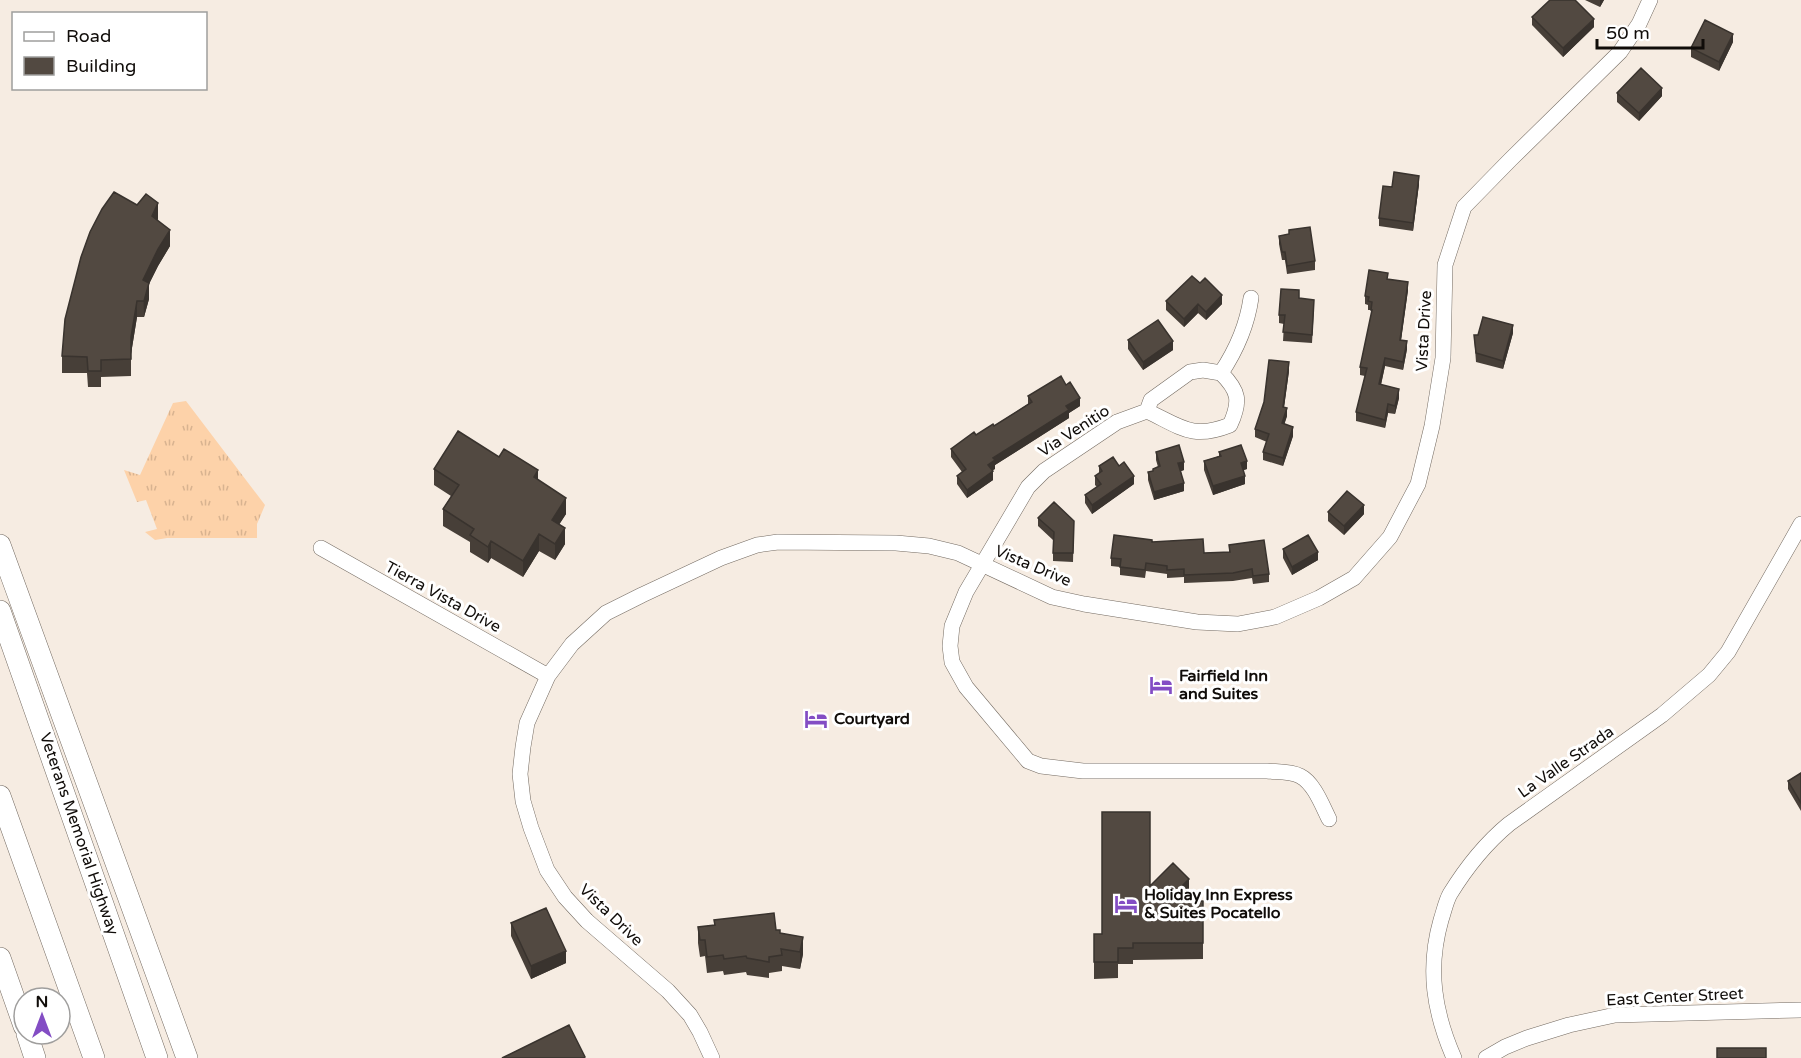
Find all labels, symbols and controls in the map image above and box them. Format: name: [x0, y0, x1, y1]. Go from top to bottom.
legend: [12, 12, 207, 90]
scale bar: [1597, 12, 1704, 50]
text: 50 m: [1606, 22, 1650, 44]
text: Road: [66, 25, 111, 47]
text: Building: [66, 55, 136, 77]
street label: Vista Drive: [1412, 290, 1436, 372]
street label: Via Venitio: [1035, 401, 1113, 461]
street label: Vista Drive: [992, 541, 1074, 591]
street label: Tierra Vista Drive: [382, 557, 504, 637]
place label: Fairfield Inn and Suites: [1179, 666, 1268, 704]
hotel icon: Fairfield Inn and Suites: [1148, 672, 1174, 698]
hotel icon: Courtyard: [803, 706, 829, 732]
place label: Courtyard: [834, 709, 910, 729]
street label: La Valle Strada: [1514, 722, 1618, 802]
street label: Veterans Memorial Highway: [35, 730, 123, 938]
street label: Vista Drive: [575, 880, 647, 950]
place label: Holiday Inn Express & Suites Pocatello: [1144, 885, 1293, 923]
hotel icon: Holiday Inn Express & Suites Pocatello: [1113, 891, 1139, 917]
street label: East Center Street: [1606, 983, 1744, 1011]
north arrow: [12, 986, 72, 1046]
text: N: [36, 992, 48, 1012]

